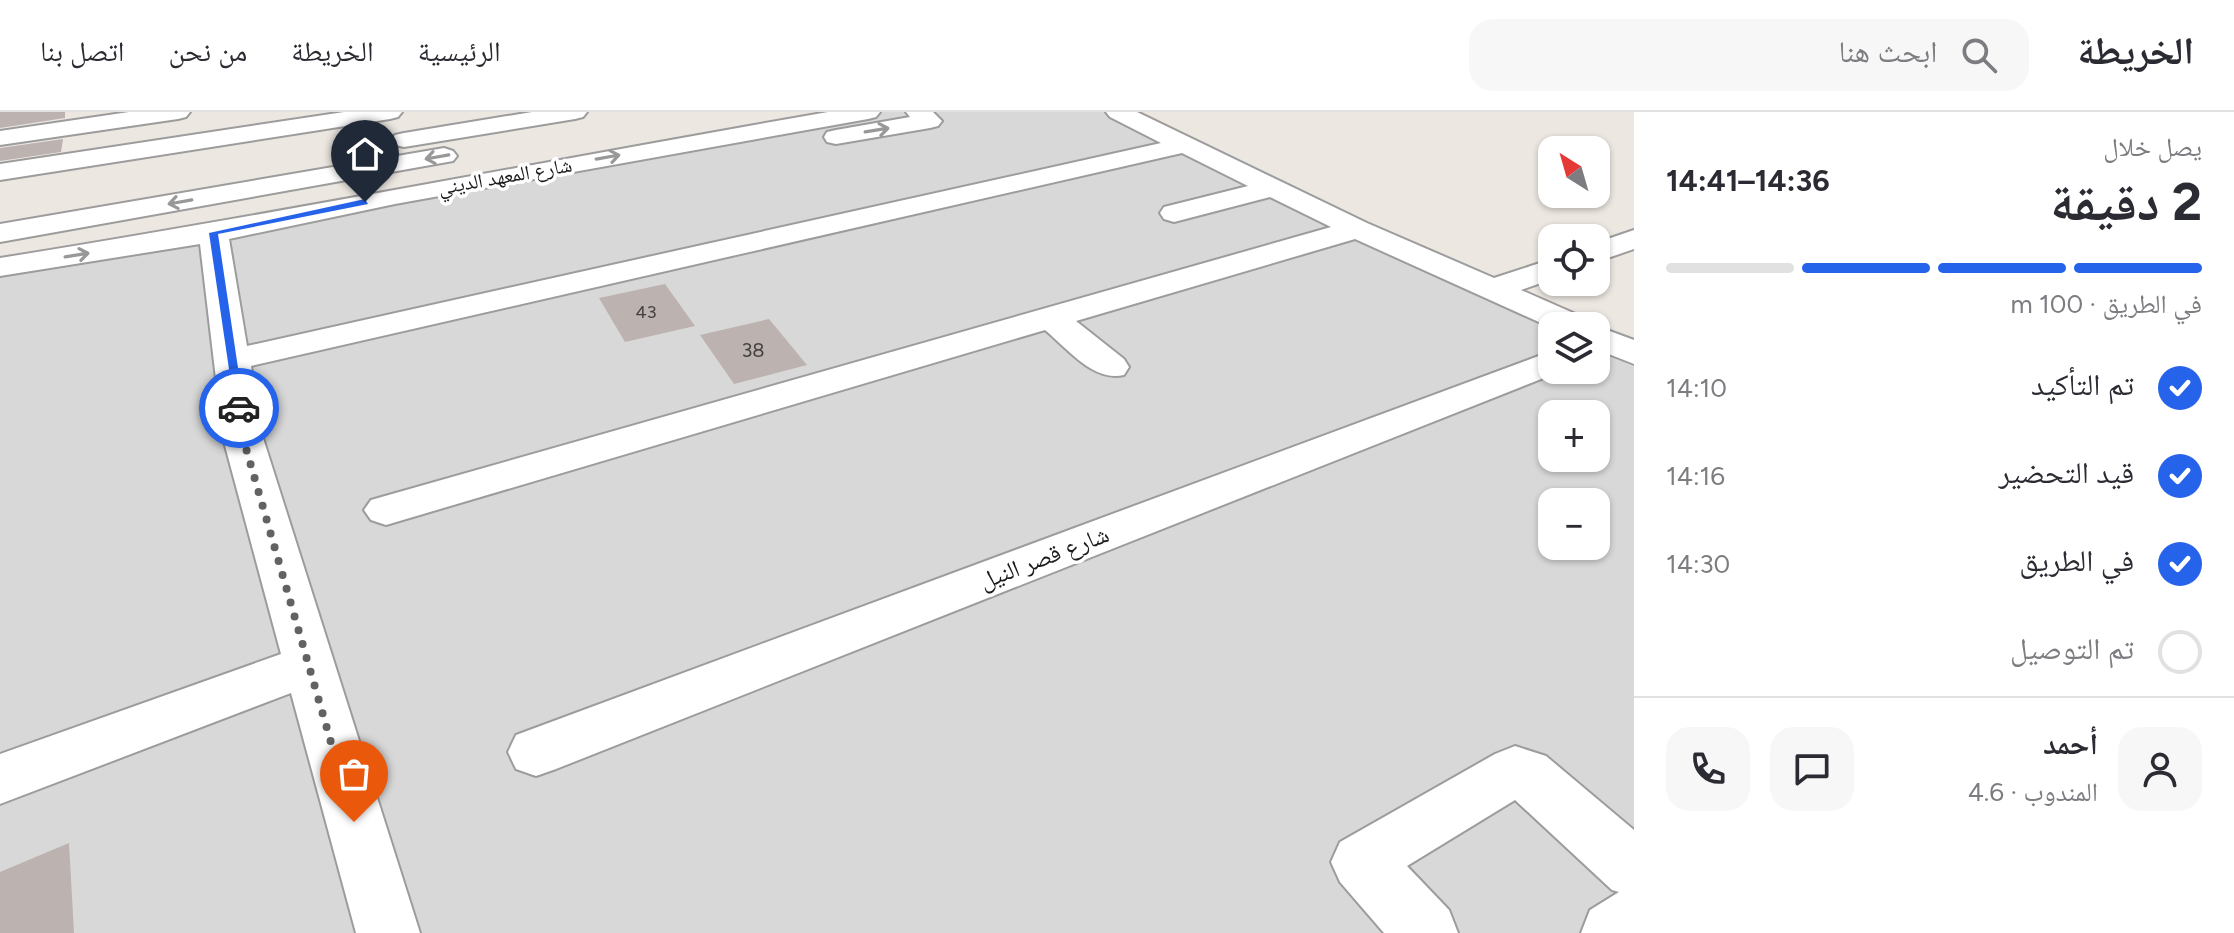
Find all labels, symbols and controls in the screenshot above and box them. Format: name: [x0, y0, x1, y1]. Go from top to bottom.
search box: [1469, 19, 2029, 91]
text: الخريطة: [2077, 28, 2194, 74]
text: ابحث هنا: [1839, 33, 1937, 70]
icon: search: [1957, 33, 2001, 77]
text: اتصل بنا: [40, 34, 124, 68]
text: من نحن: [168, 34, 247, 68]
text: الخريطة: [291, 34, 374, 68]
text: الرئيسية: [418, 34, 501, 68]
pin: [331, 120, 399, 202]
one-way arrow: [864, 122, 890, 137]
text: يصل خلال: [2103, 131, 2202, 163]
icon: home: [343, 132, 387, 176]
north arrow: [1538, 136, 1610, 208]
map controls: [1538, 136, 1610, 560]
one-way arrow: [595, 149, 620, 164]
one-way arrow: [424, 151, 450, 166]
street label: شارع المعهد الديني: [436, 152, 574, 204]
text: 14:36–14:41: [1666, 162, 1830, 199]
text: 2 دقيقة: [2050, 171, 2202, 233]
one-way arrow: [168, 195, 194, 210]
button: locate: [1538, 224, 1610, 296]
one-way arrow: [64, 246, 89, 261]
text: في الطريق · 100 m: [2011, 288, 2202, 320]
house number: 43: [636, 301, 656, 323]
button: layers: [1538, 312, 1610, 384]
house number: 38: [741, 338, 765, 362]
text: تم التأكيد: [2031, 366, 2134, 403]
icon: check: [2158, 366, 2202, 410]
courier: [199, 368, 279, 448]
text: 14:10: [1666, 372, 1727, 404]
icon: car: [217, 386, 261, 430]
button: +: [1538, 400, 1610, 472]
text: قيد التحضير: [1998, 454, 2134, 491]
icon: check: [2158, 454, 2202, 498]
text: 14:16: [1666, 460, 1725, 492]
button: −: [1538, 488, 1610, 560]
street label: شارع قصر النيل: [975, 519, 1113, 596]
text: في الطريق: [2019, 542, 2134, 579]
icon: check: [2158, 542, 2202, 586]
text: 14:30: [1666, 548, 1730, 580]
text: تم التوصيل: [2010, 630, 2134, 667]
text: أحمد: [2043, 725, 2098, 762]
button: phone: [1666, 727, 1750, 811]
button: chat: [1770, 727, 1854, 811]
button: person: [2118, 727, 2202, 811]
pin: [320, 740, 388, 822]
icon: bag: [332, 752, 376, 796]
text: المندوب · 4.6: [1968, 776, 2098, 808]

